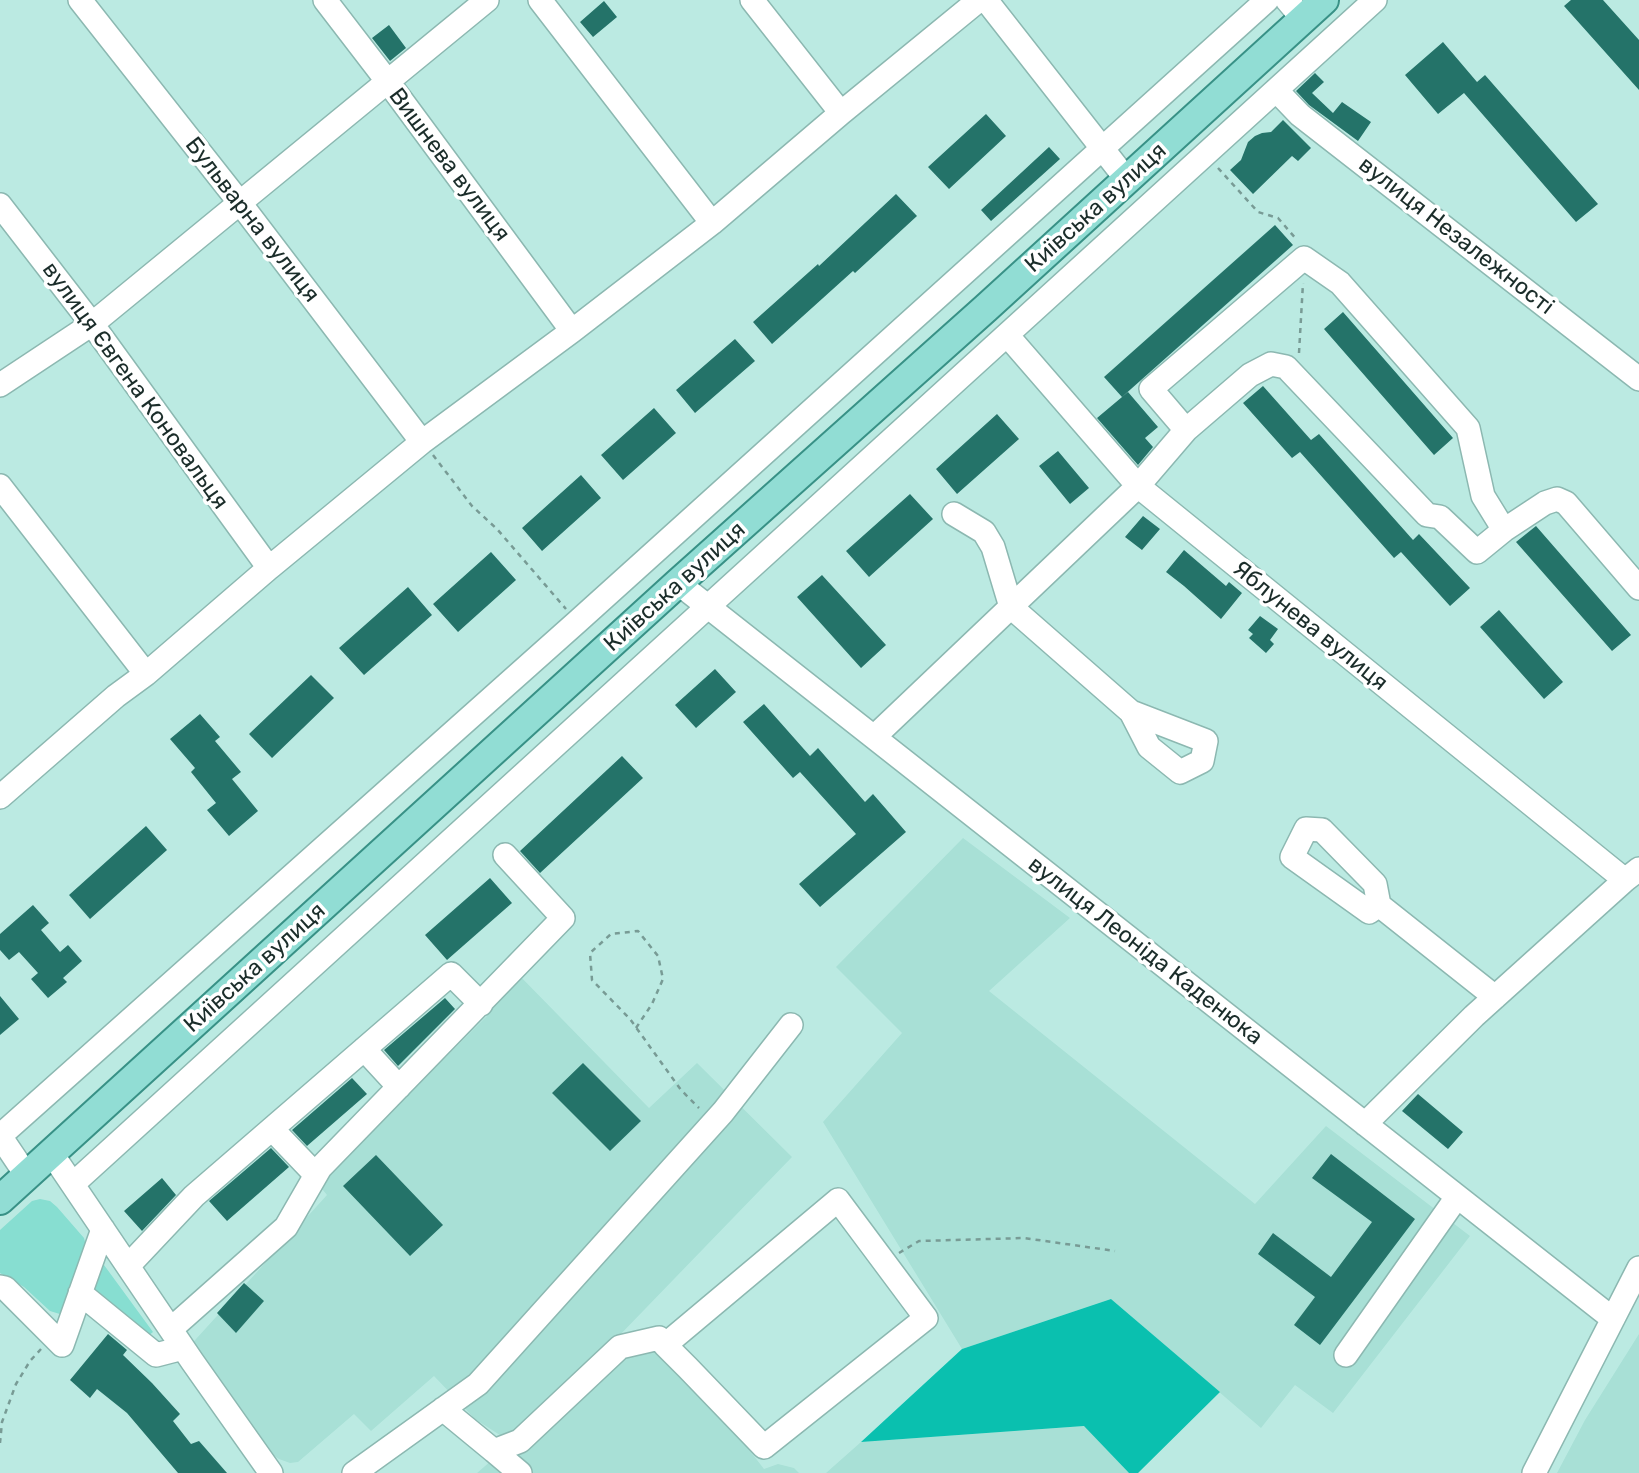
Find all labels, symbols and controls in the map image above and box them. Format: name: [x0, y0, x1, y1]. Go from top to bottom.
street label: Вишнева вулиця: [382, 83, 516, 247]
street label: Бульварна вулиця: [179, 132, 325, 308]
street label: Київська вулиця: [1020, 137, 1172, 279]
street label: вулиця Незалежності: [1353, 151, 1559, 321]
street label: вулиця Євгена Коновальця: [36, 257, 234, 515]
street label: Київська вулиця: [599, 516, 751, 658]
street label: Яблунева вулиця: [1227, 555, 1393, 697]
street label: вулиця Леоніда Каденюка: [1022, 851, 1268, 1051]
street label: Київська вулиця: [179, 897, 331, 1039]

